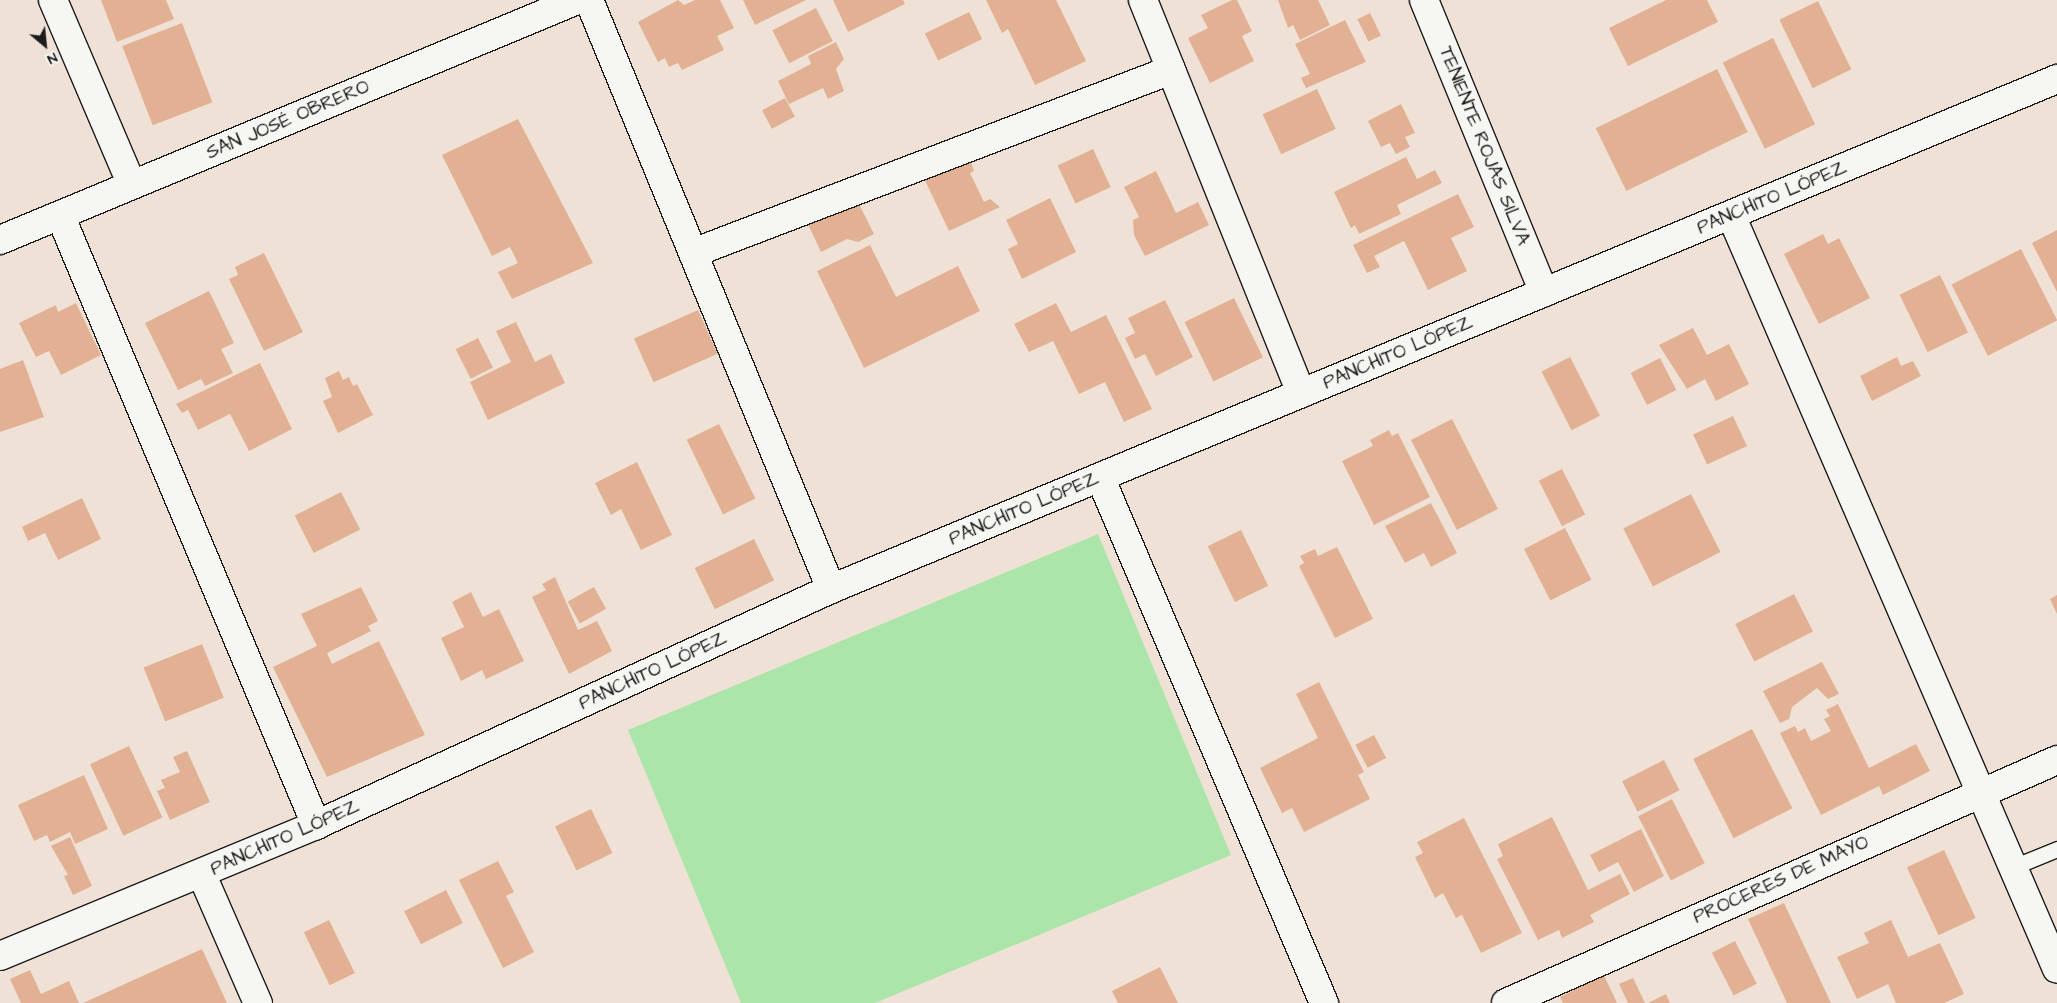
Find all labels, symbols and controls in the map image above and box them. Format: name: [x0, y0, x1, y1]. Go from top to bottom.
north arrow: [20, 20, 70, 70]
street label: TENIENTE ROJAS SILVA: [1434, 43, 1534, 249]
text: N: [43, 47, 61, 69]
street label: SAN JOSÉ OBRERO: [203, 75, 373, 165]
street label: PANCHITO LÓPEZ: [1694, 156, 1850, 240]
street label: PANCHITO LÓPEZ: [1320, 311, 1476, 395]
street label: PANCHITO LÓPEZ: [946, 467, 1102, 551]
street label: PANCHITO LÓPEZ: [576, 627, 730, 715]
street label: PANCHITO LÓPEZ: [207, 795, 363, 881]
street label: PROCERES DE MAYO: [1690, 831, 1872, 929]

